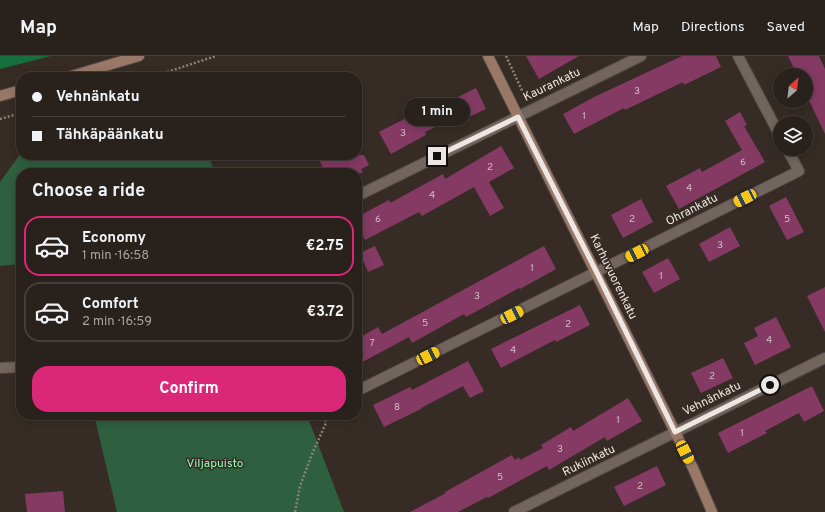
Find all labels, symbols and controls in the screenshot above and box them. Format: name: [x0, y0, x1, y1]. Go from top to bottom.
text: Map: [20, 16, 57, 40]
text: Map: [633, 19, 659, 36]
text: Directions: [681, 19, 745, 36]
text: Saved: [767, 19, 805, 36]
street label: Kaurankatu: [521, 64, 583, 106]
north arrow: [773, 68, 813, 108]
map controls: [773, 68, 813, 156]
house number: 3: [634, 85, 640, 98]
text: Vehnänkatu: [56, 88, 140, 107]
callout: 1 min: [404, 98, 470, 126]
text: 1 min: [421, 104, 453, 120]
house number: 1: [582, 110, 586, 123]
button: layers: [773, 116, 813, 156]
text: Tähkäpäänkatu: [56, 126, 164, 145]
house number: 3: [400, 127, 406, 140]
route end: [428, 147, 446, 165]
house number: 6: [740, 156, 746, 169]
house number: 2: [487, 161, 493, 174]
text: Choose a ride: [32, 180, 145, 203]
house number: 4: [686, 182, 692, 195]
car: [732, 187, 758, 209]
house number: 4: [429, 189, 435, 202]
street label: Ohrankatu: [663, 190, 721, 230]
house number: 6: [375, 213, 381, 226]
house number: 2: [629, 213, 635, 226]
house number: 5: [784, 213, 790, 226]
icon: car: [34, 228, 70, 264]
text: Economy: [82, 229, 146, 248]
street label: Karhuvuorenkatu: [585, 232, 641, 322]
text: €2.75: [306, 237, 344, 256]
house number: 3: [717, 239, 723, 252]
car: [624, 242, 650, 264]
text: 1 min · 16:58: [82, 248, 149, 264]
house number: 1: [530, 262, 534, 275]
house number: 1: [659, 270, 663, 283]
house number: 3: [474, 290, 480, 303]
icon: car: [34, 294, 70, 330]
text: Comfort: [82, 295, 139, 314]
text: €3.72: [306, 303, 344, 322]
car: [499, 304, 525, 326]
text: 2 min · 16:59: [82, 314, 152, 330]
house number: 5: [422, 317, 428, 330]
house number: 2: [565, 318, 571, 331]
house number: 4: [766, 334, 772, 347]
house number: 7: [369, 337, 375, 350]
house number: 4: [510, 344, 516, 357]
car: [415, 345, 441, 367]
button: Confirm: [32, 366, 346, 412]
house number: 2: [709, 370, 715, 383]
route start: [761, 376, 779, 394]
street label: Vehnänkatu: [680, 378, 744, 420]
house number: 8: [394, 401, 400, 414]
house number: 1: [616, 414, 620, 427]
house number: 1: [740, 427, 744, 440]
car: [674, 439, 696, 465]
street label: Rukiinkatu: [560, 441, 618, 481]
house number: 3: [557, 443, 563, 456]
park label: Viljapuisto: [186, 456, 244, 472]
house number: 5: [497, 471, 503, 484]
house number: 2: [637, 480, 643, 493]

